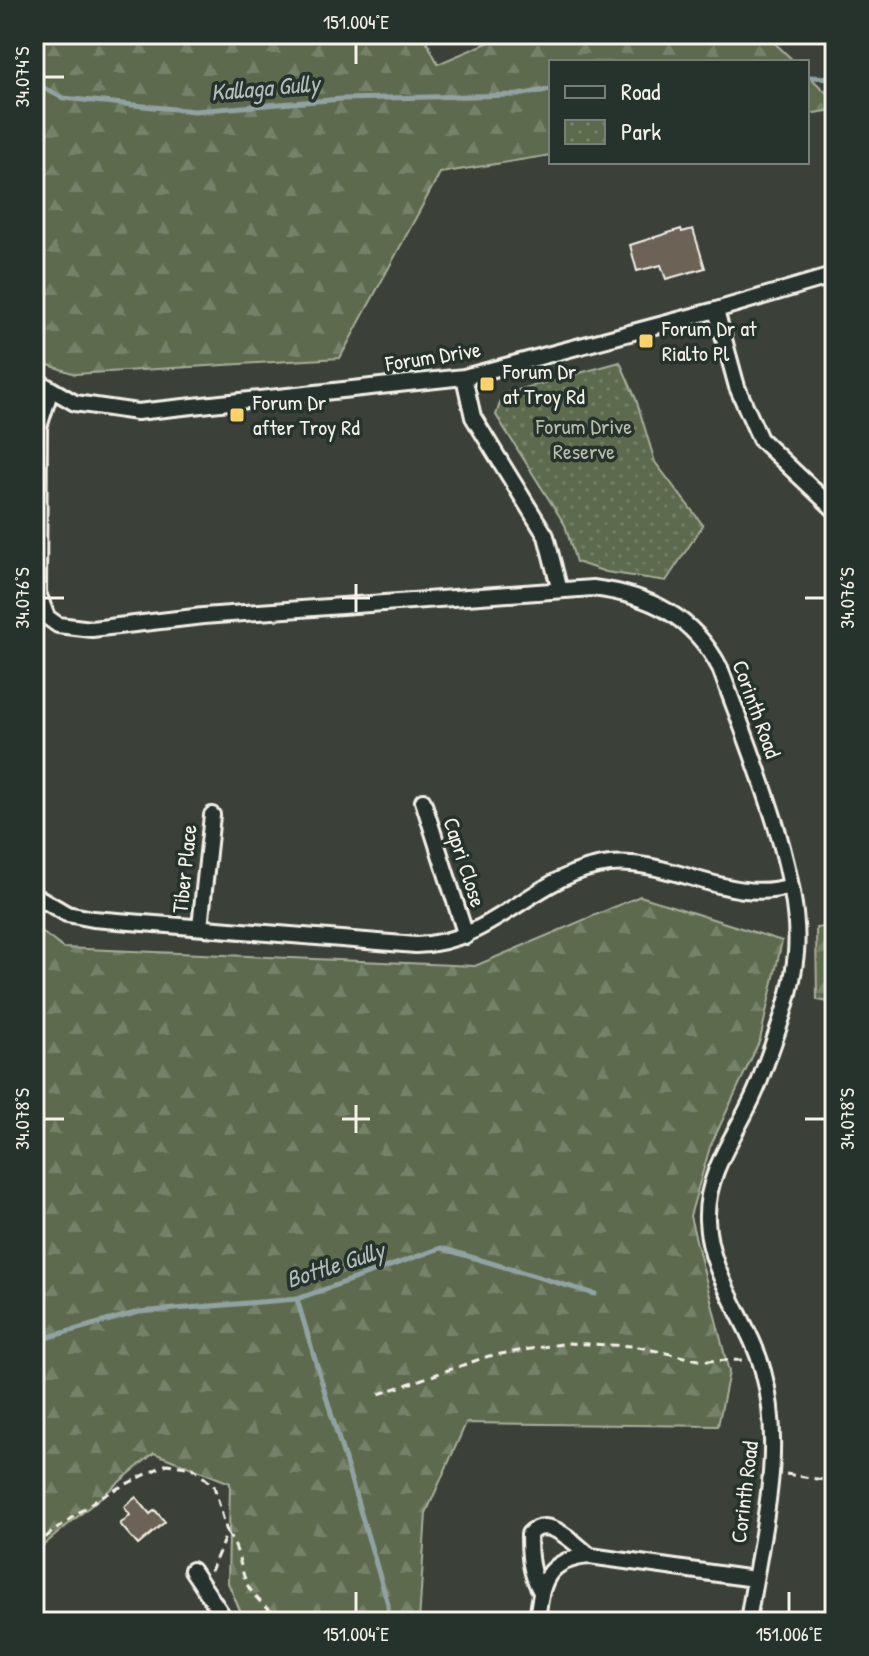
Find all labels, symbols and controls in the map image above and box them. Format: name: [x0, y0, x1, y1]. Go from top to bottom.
text: 151.004°E: [323, 8, 389, 35]
text: 34.074°S: [8, 47, 35, 107]
legend: [549, 60, 809, 164]
water label: Kallaga Gully: [209, 66, 324, 109]
text: Road: [621, 75, 660, 107]
text: Park: [621, 115, 661, 147]
place label: Forum Dr at Rialto Pl: [661, 313, 757, 368]
marker: Forum Dr at Rialto Pl: [637, 332, 655, 350]
street label: Forum Drive: [382, 334, 483, 378]
place label: Forum Dr at Troy Rd: [502, 356, 585, 411]
marker: Forum Dr at Troy Rd: [478, 375, 496, 393]
place label: Forum Dr after Troy Rd: [252, 387, 360, 442]
marker: Forum Dr after Troy Rd: [228, 406, 246, 424]
park label: Forum Drive Reserve: [535, 411, 632, 466]
text: 34.076°S: [8, 567, 35, 629]
text: 34.076°S: [833, 567, 860, 629]
street label: Corinth Road: [725, 656, 789, 763]
street label: Capri Close: [436, 813, 494, 911]
street label: Tiber Place: [164, 823, 204, 915]
text: 34.078°S: [8, 1088, 35, 1150]
text: 34.078°S: [833, 1088, 860, 1150]
water label: Bottle Gully: [282, 1232, 391, 1296]
street label: Corinth Road: [723, 1439, 765, 1545]
text: 151.004°E: [323, 1620, 389, 1647]
text: 151.006°E: [756, 1620, 822, 1647]

